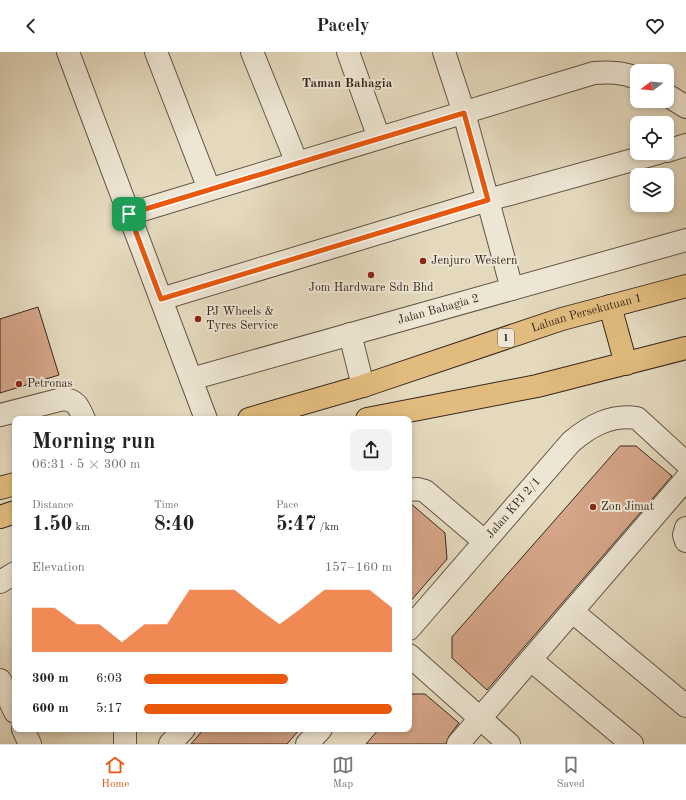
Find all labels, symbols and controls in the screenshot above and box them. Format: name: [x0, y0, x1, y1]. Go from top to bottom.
icon: back: [20, 15, 42, 37]
icon: heart: [644, 15, 666, 37]
text: Pacely: [317, 17, 369, 35]
north arrow: [630, 64, 674, 108]
map controls: [630, 64, 674, 212]
district label: Taman Bahagia: [302, 77, 393, 90]
button: locate: [630, 116, 674, 160]
button: layers: [630, 168, 674, 212]
pin: [112, 197, 146, 231]
icon: arrive: [118, 203, 140, 225]
place label: Jenjuro Western: [431, 255, 518, 267]
marker: Jenjuro Western: [418, 256, 428, 266]
marker: Jom Hardware Sdn Bhd: [366, 270, 376, 280]
place label: Jom Hardware Sdn Bhd: [308, 282, 434, 294]
street label: Jalan Bahagia 2: [396, 292, 481, 327]
street label: Laluan Persekutuan 1: [530, 292, 643, 335]
place label: PJ Wheels & Tyres Service: [206, 306, 279, 332]
marker: PJ Wheels & Tyres Service: [193, 314, 203, 324]
road number: 1: [498, 329, 514, 347]
place label: Petronas: [27, 378, 73, 390]
marker: Petronas: [14, 379, 24, 389]
button: share: [350, 429, 392, 471]
text: Morning run: [32, 431, 155, 453]
text: 06:31 · 5 × 300 m: [32, 458, 140, 471]
street label: Jalan KPJ 2/1: [484, 475, 543, 541]
text: Distance: [32, 500, 73, 511]
text: Time: [154, 500, 179, 511]
text: Pace: [276, 500, 298, 511]
place label: Zon Jimat: [601, 501, 654, 513]
marker: Zon Jimat: [588, 502, 598, 512]
text: 1.50: [32, 515, 72, 535]
text: 8:40: [154, 515, 194, 535]
text: 5:47: [276, 515, 316, 535]
text: km: [72, 522, 90, 533]
text: /km: [316, 522, 339, 533]
text: Elevation: [32, 561, 85, 574]
text: 157–160 m: [325, 561, 392, 574]
text: 300 m: [32, 672, 69, 685]
text: 6:03: [96, 672, 122, 685]
text: 600 m: [32, 702, 69, 715]
text: 5:17: [96, 702, 122, 715]
tab: Home: [101, 754, 129, 792]
tab: Map: [332, 754, 354, 792]
tab: Saved: [557, 754, 585, 792]

